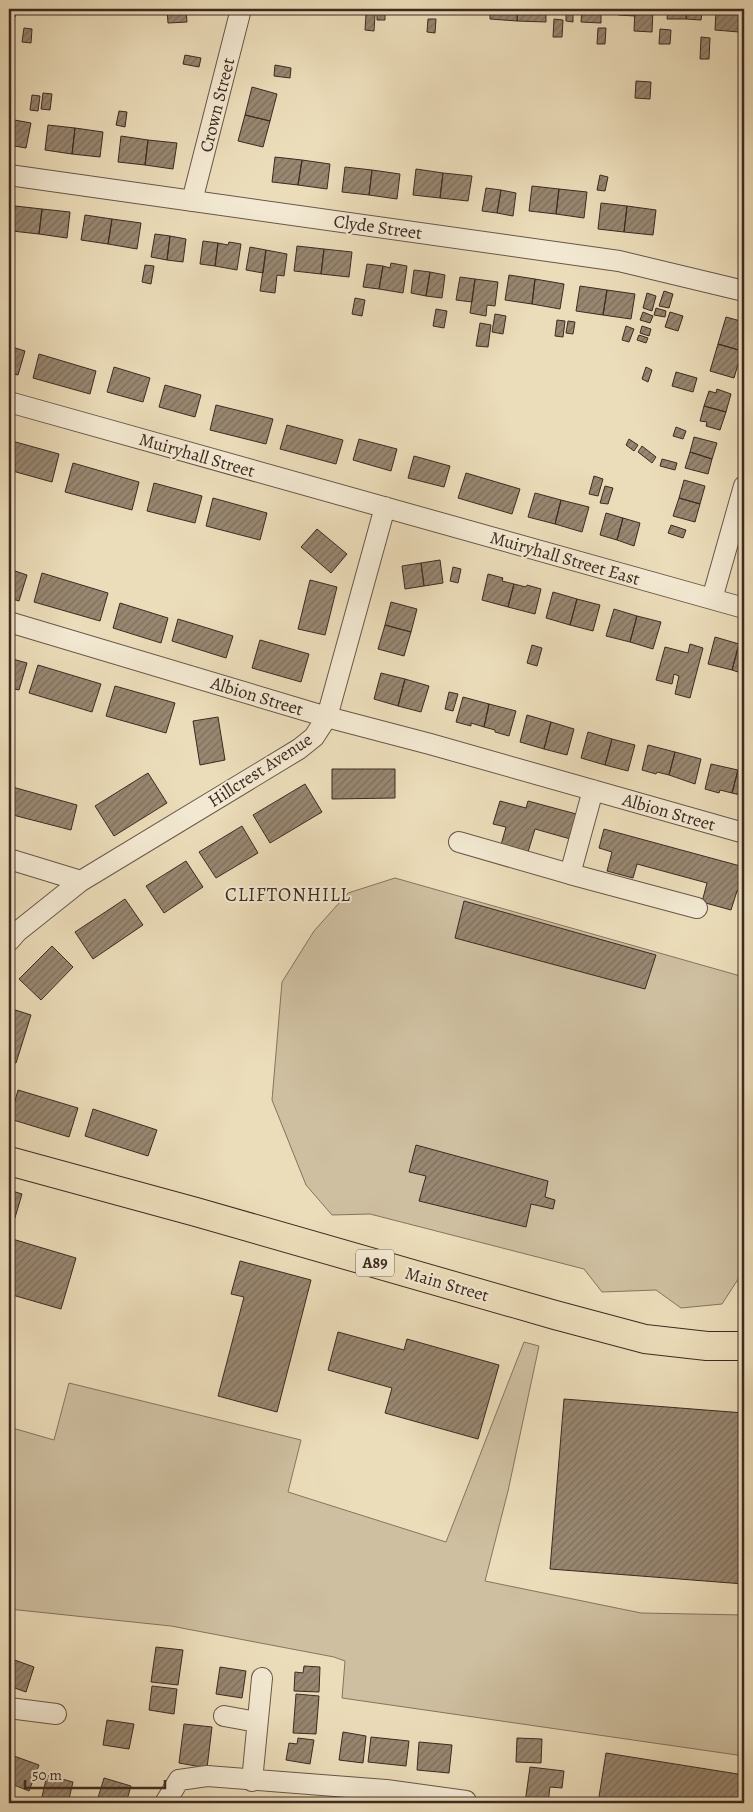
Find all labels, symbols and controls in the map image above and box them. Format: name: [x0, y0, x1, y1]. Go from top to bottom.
street label: Crown Street: [194, 55, 240, 155]
street label: Clyde Street: [332, 209, 424, 245]
street label: Muiryhall Street: [136, 427, 258, 483]
street label: Muiryhall Street East: [487, 525, 643, 591]
street label: Albion Street: [207, 670, 306, 721]
street label: Hillcrest Avenue: [203, 727, 317, 813]
street label: Albion Street: [619, 787, 718, 837]
district label: CLIFTONHILL: [225, 882, 351, 908]
road number: A89: [356, 1250, 394, 1276]
street label: Main Street: [402, 1261, 492, 1307]
scale bar: [25, 1757, 165, 1789]
text: 50 m: [32, 1765, 62, 1785]

